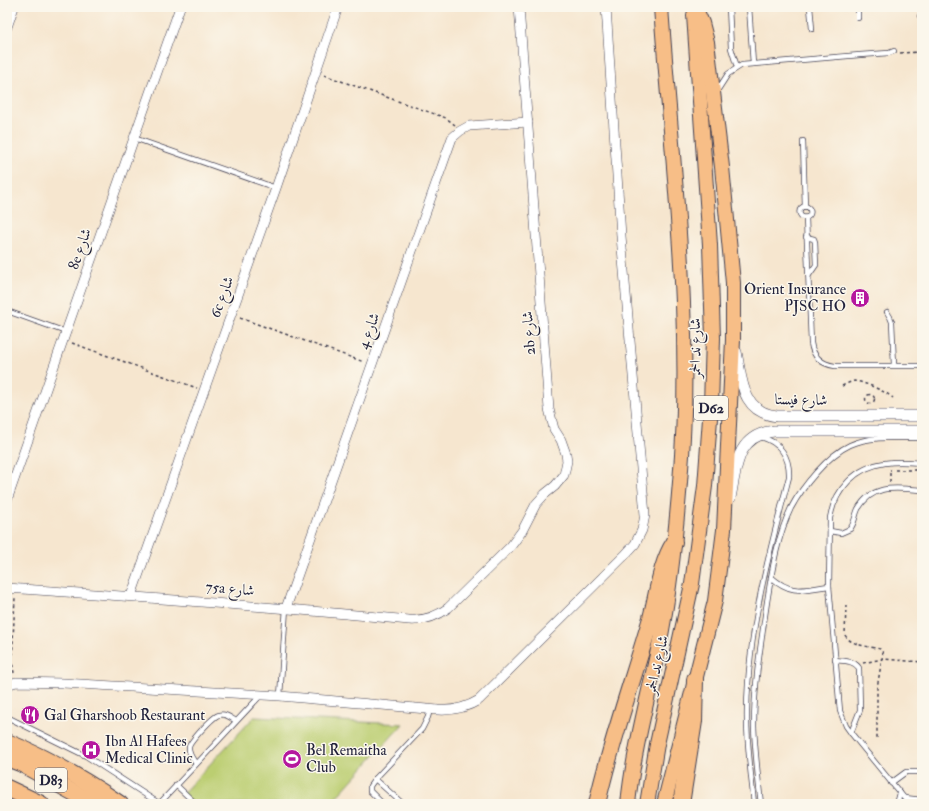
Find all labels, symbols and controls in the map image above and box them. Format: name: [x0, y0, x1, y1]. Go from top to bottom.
street label: 8e شارع: [64, 226, 99, 273]
street label: 6c شارع: [206, 274, 241, 321]
place label: Orient Insurance PJSC HO: [744, 280, 846, 317]
building icon: Orient Insurance PJSC HO: [849, 287, 871, 309]
street label: شارع 4: [354, 310, 387, 353]
street label: 2b شارع: [518, 310, 543, 356]
street label: شارع ند الحمر: [686, 318, 708, 380]
street label: شارع فيستا: [774, 390, 828, 413]
road number: D62: [694, 396, 728, 420]
street label: 75a شارع: [205, 577, 255, 604]
street label: شارع ند الحمر: [641, 634, 676, 699]
restaurant icon: Gal Gharshoob Restaurant: [19, 704, 41, 726]
place label: Gal Gharshoob Restaurant: [44, 706, 205, 725]
place label: Ibn Al Hafees Medical Clinic: [105, 732, 193, 768]
hospital icon: Ibn Al Hafees Medical Clinic: [80, 739, 102, 761]
place label: Bel Remaitha Club: [306, 741, 387, 777]
sports icon: Bel Remaitha Club: [281, 748, 303, 770]
road number: D83: [35, 768, 67, 792]

